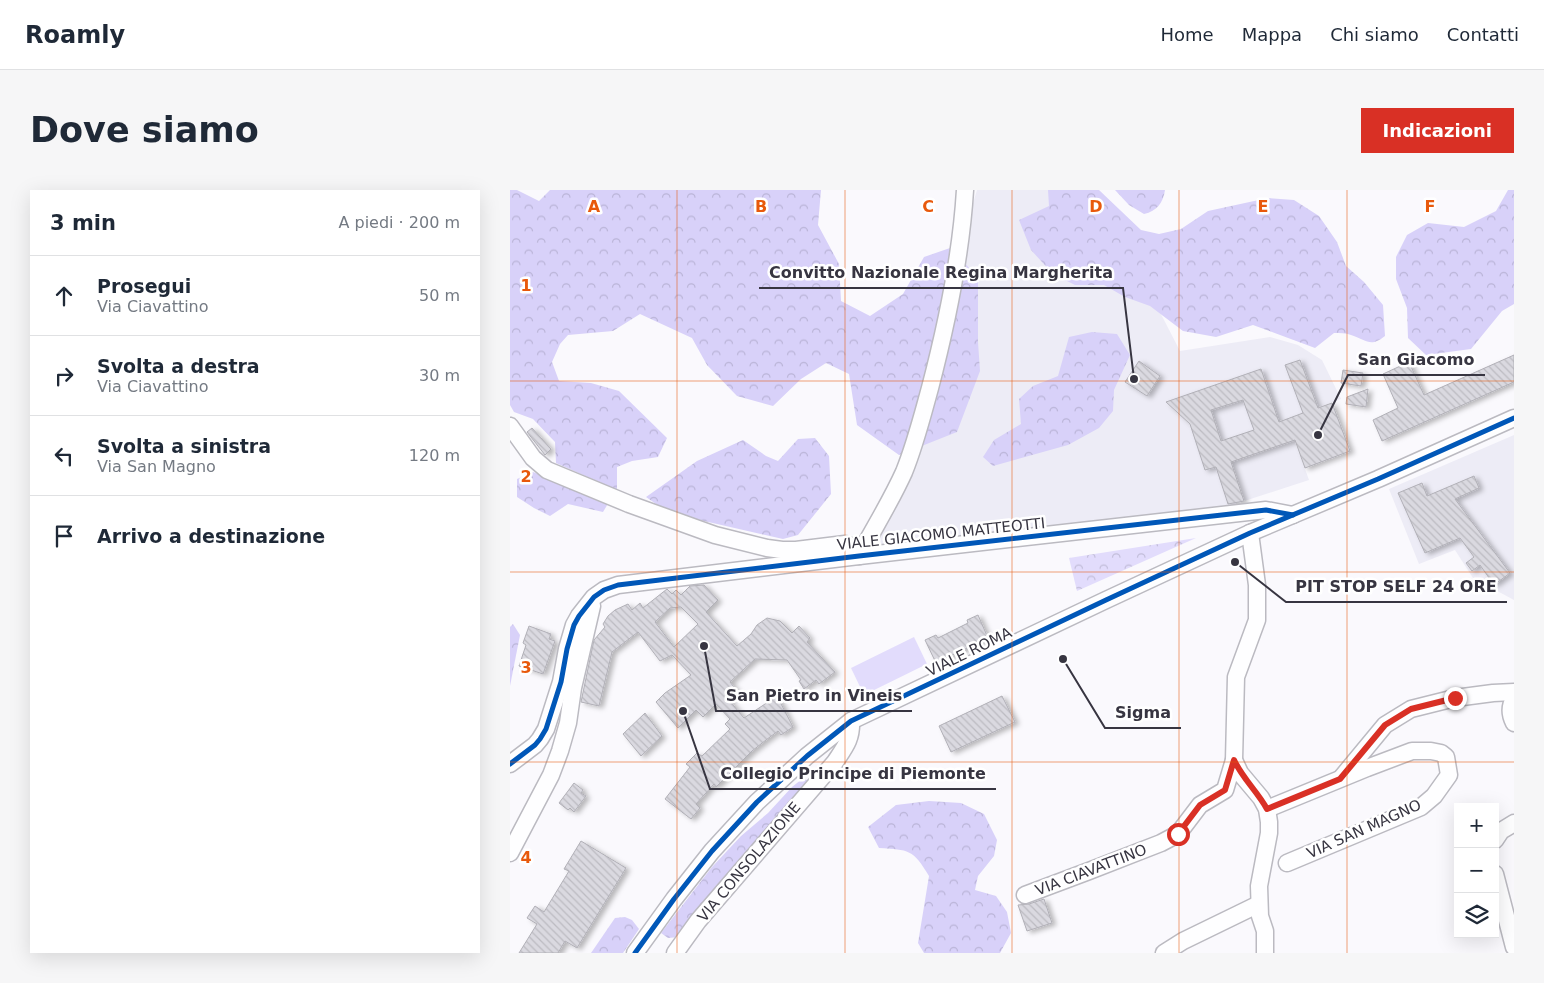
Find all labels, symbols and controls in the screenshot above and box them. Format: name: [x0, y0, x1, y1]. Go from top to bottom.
text: Roamly: [25, 21, 125, 49]
text: Home: [1161, 24, 1214, 45]
text: Mappa: [1242, 24, 1302, 45]
text: Chi siamo: [1330, 24, 1419, 45]
text: Contatti: [1447, 24, 1519, 45]
button: Indicazioni: [1361, 108, 1514, 153]
text: Dove siamo: [30, 110, 259, 150]
text: A: [588, 197, 601, 216]
text: B: [755, 197, 767, 216]
text: C: [922, 197, 934, 216]
text: D: [1089, 197, 1103, 216]
text: E: [1258, 197, 1268, 216]
text: F: [1425, 197, 1435, 216]
text: 3 min: [50, 211, 116, 235]
text: A piedi · 200 m: [338, 213, 460, 232]
callout: Convitto Nazionale Regina Margherita: [759, 257, 1123, 288]
text: Convitto Nazionale Regina Margherita: [769, 263, 1113, 282]
text: Prosegui: [97, 275, 191, 297]
text: 1: [520, 276, 532, 295]
icon: ahead: [50, 282, 78, 310]
text: 50 m: [419, 286, 460, 305]
text: Via Ciavattino: [97, 297, 209, 316]
callout: San Giacomo: [1348, 344, 1485, 375]
text: San Giacomo: [1358, 350, 1474, 369]
text: Svolta a destra: [97, 355, 260, 377]
icon: right: [50, 362, 78, 390]
text: 30 m: [419, 366, 460, 385]
text: Via Ciavattino: [97, 377, 209, 396]
text: Svolta a sinistra: [97, 435, 271, 457]
icon: left: [50, 442, 78, 470]
text: 120 m: [409, 446, 460, 465]
text: Via San Magno: [97, 457, 216, 476]
text: 2: [520, 467, 532, 486]
street label: VIALE GIACOMO MATTEOTTI: [836, 514, 1046, 554]
icon: arrive: [50, 522, 78, 550]
text: Arrivo a destinazione: [97, 525, 325, 547]
callout: PIT STOP SELF 24 ORE: [1286, 571, 1507, 602]
text: PIT STOP SELF 24 ORE: [1295, 577, 1497, 596]
street label: VIALE ROMA: [923, 623, 1015, 680]
text: 3: [520, 658, 532, 677]
callout: San Pietro in Vineis: [716, 680, 912, 711]
text: San Pietro in Vineis: [726, 686, 902, 705]
route end: [1444, 687, 1467, 710]
callout: Sigma: [1105, 697, 1181, 728]
text: Sigma: [1115, 703, 1171, 722]
callout: Collegio Principe di Piemonte: [710, 758, 996, 789]
text: Collegio Principe di Piemonte: [720, 764, 986, 783]
street label: VIA SAN MAGNO: [1304, 796, 1424, 862]
street label: VIA CONSOLAZIONE: [694, 798, 804, 926]
map controls: [1454, 803, 1499, 938]
button: +: [1454, 803, 1499, 848]
route start: [1167, 823, 1190, 846]
street label: VIA CIAVATTINO: [1033, 840, 1149, 900]
text: 4: [520, 848, 532, 867]
button: −: [1454, 848, 1499, 893]
button: layers: [1454, 893, 1499, 938]

